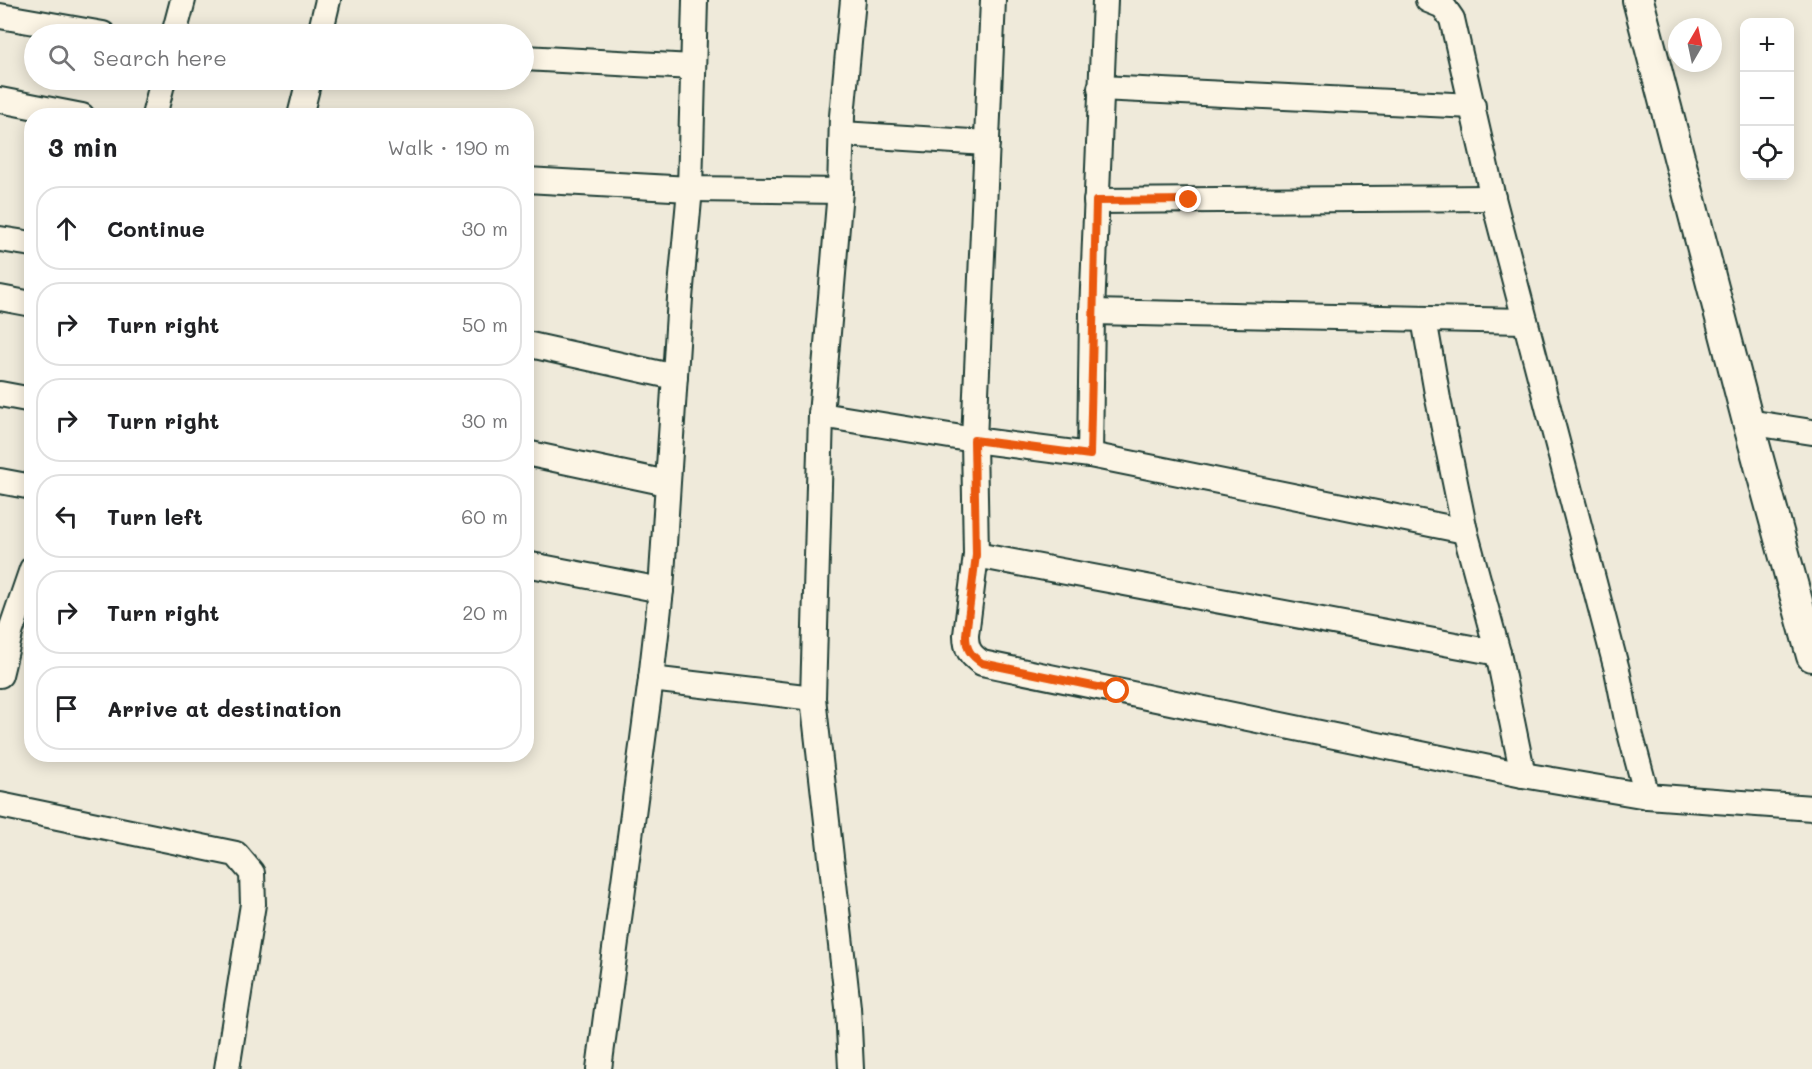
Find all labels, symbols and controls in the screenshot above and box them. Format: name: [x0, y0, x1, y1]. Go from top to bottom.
north arrow: [1668, 18, 1722, 72]
map controls: [1740, 18, 1794, 180]
button: +: [1740, 18, 1794, 72]
search box: [24, 24, 534, 90]
icon: search: [45, 41, 78, 74]
text: Search here: [93, 43, 227, 72]
button: −: [1740, 72, 1794, 126]
button: locate: [1740, 126, 1794, 180]
text: 3 min: [48, 130, 117, 164]
text: Walk · 190 m: [387, 134, 510, 160]
route end: [1175, 186, 1201, 212]
icon: ahead: [50, 212, 83, 245]
text: Continue: [107, 214, 205, 243]
text: 30 m: [462, 215, 508, 241]
icon: right: [50, 308, 83, 341]
text: Turn right: [107, 310, 219, 339]
text: 50 m: [462, 311, 508, 337]
icon: right: [50, 404, 83, 437]
text: Turn right: [107, 406, 219, 435]
text: 30 m: [462, 407, 508, 433]
icon: left: [50, 500, 83, 533]
text: Turn left: [107, 502, 203, 531]
text: 60 m: [461, 503, 508, 529]
icon: right: [50, 596, 83, 629]
text: Turn right: [107, 598, 219, 627]
text: 20 m: [462, 599, 508, 625]
route start: [1103, 677, 1129, 703]
icon: arrive: [50, 692, 83, 725]
text: Arrive at destination: [107, 694, 342, 723]

